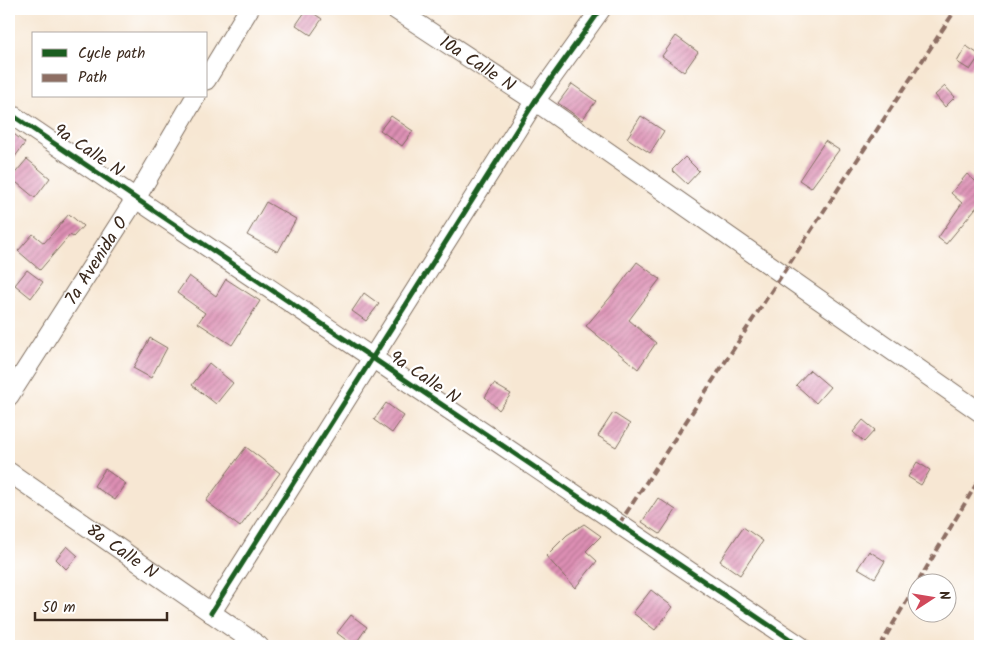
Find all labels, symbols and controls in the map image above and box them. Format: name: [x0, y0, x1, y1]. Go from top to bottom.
street label: 10a Calle N: [433, 29, 521, 100]
legend: [32, 32, 208, 98]
text: Cycle path: [78, 42, 145, 66]
text: Path: [78, 66, 107, 90]
street label: 9a Calle N: [47, 117, 129, 186]
street label: 7a Avenida O: [58, 211, 136, 311]
street label: 9a Calle N: [383, 344, 465, 413]
street label: 8a Calle N: [79, 517, 163, 587]
north arrow: [906, 572, 956, 622]
text: N: [932, 589, 955, 602]
scale bar: [35, 590, 168, 622]
text: 50 m: [42, 596, 76, 620]

